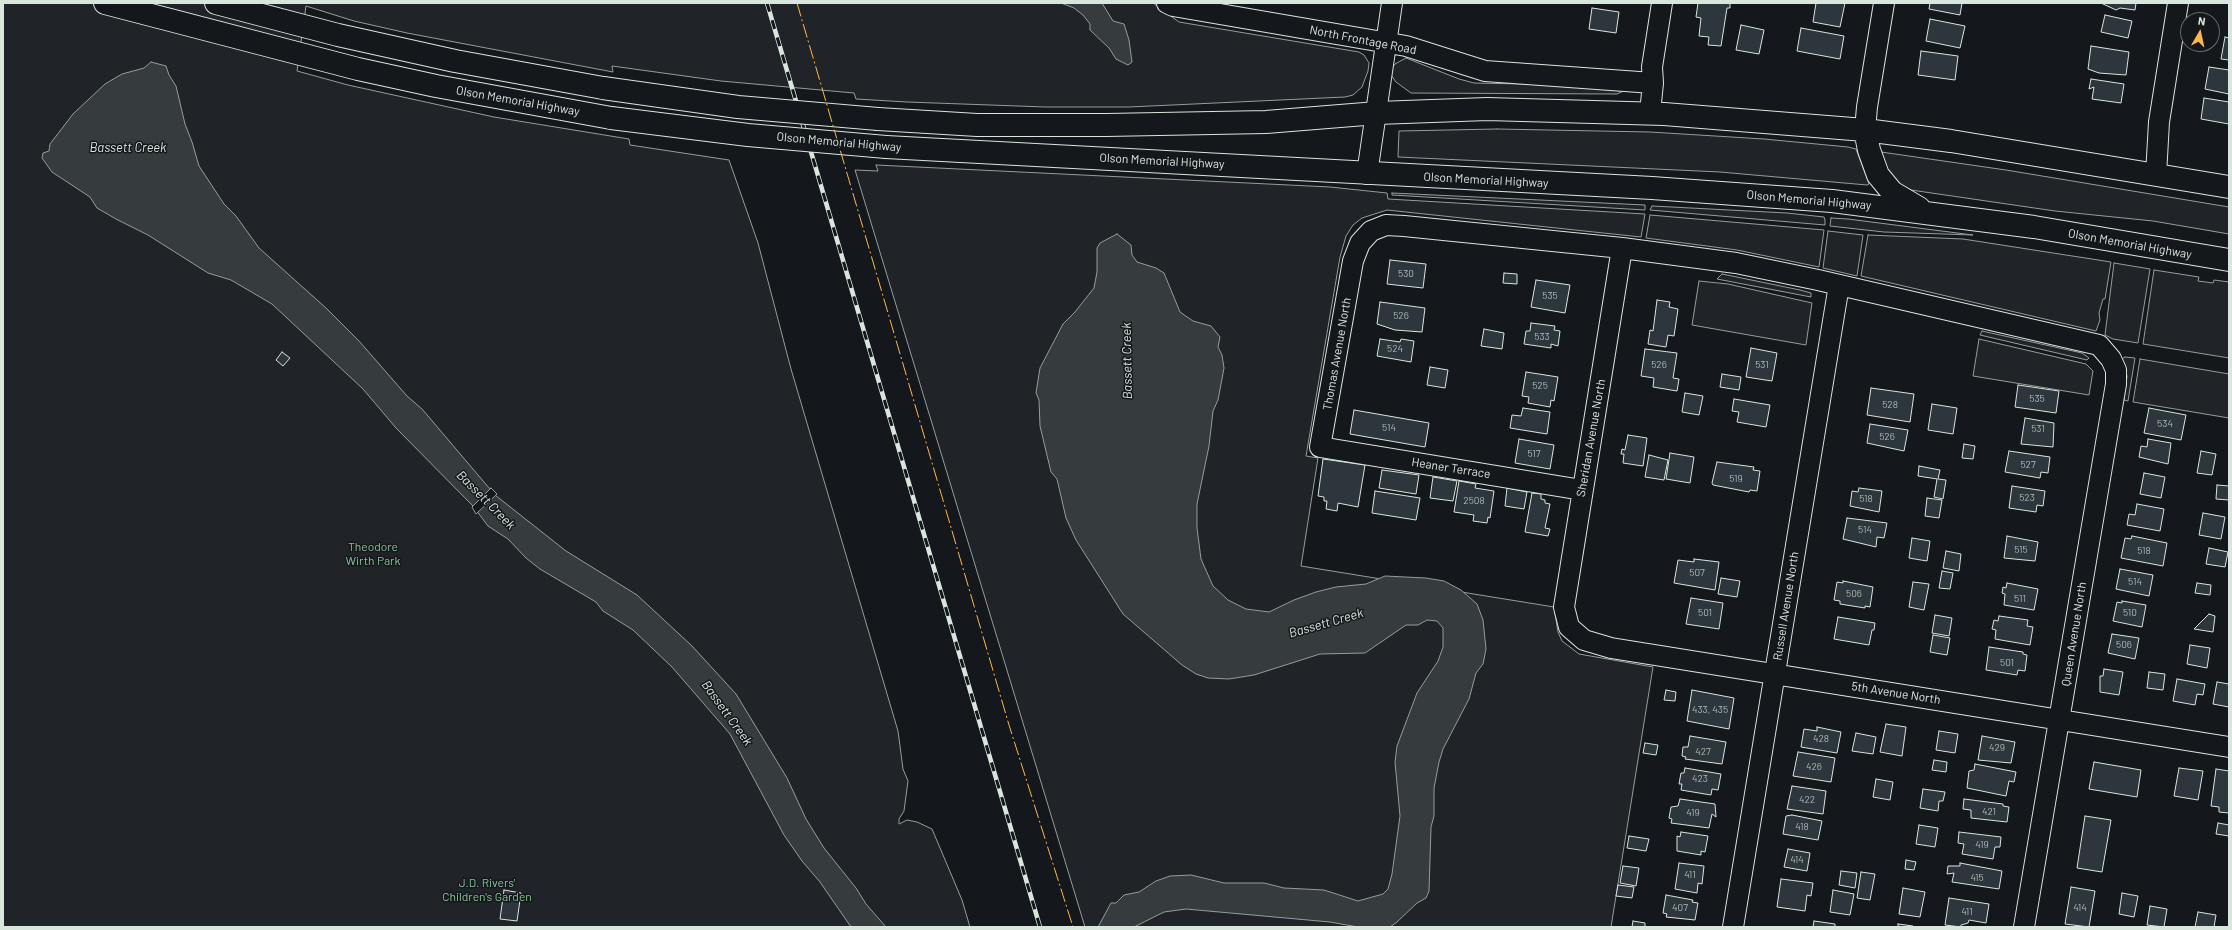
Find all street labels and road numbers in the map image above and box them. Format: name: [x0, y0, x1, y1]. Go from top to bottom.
street label: North Frontage Road: [1308, 23, 1418, 57]
street label: Olson Memorial Highway: [455, 83, 581, 119]
street label: Olson Memorial Highway: [776, 129, 902, 155]
street label: Olson Memorial Highway: [1099, 151, 1225, 171]
street label: Olson Memorial Highway: [1423, 170, 1549, 190]
street label: Olson Memorial Highway: [1746, 187, 1872, 213]
street label: Olson Memorial Highway: [2067, 226, 2193, 262]
street label: Thomas Avenue North: [1320, 296, 1354, 412]
street label: Sheridan Avenue North: [1574, 378, 1608, 498]
street label: Heaner Terrace: [1411, 455, 1491, 481]
street label: Russell Avenue North: [1770, 551, 1802, 661]
street label: Queen Avenue North: [2059, 581, 2089, 687]
street label: 5th Avenue North: [1850, 679, 1942, 707]

